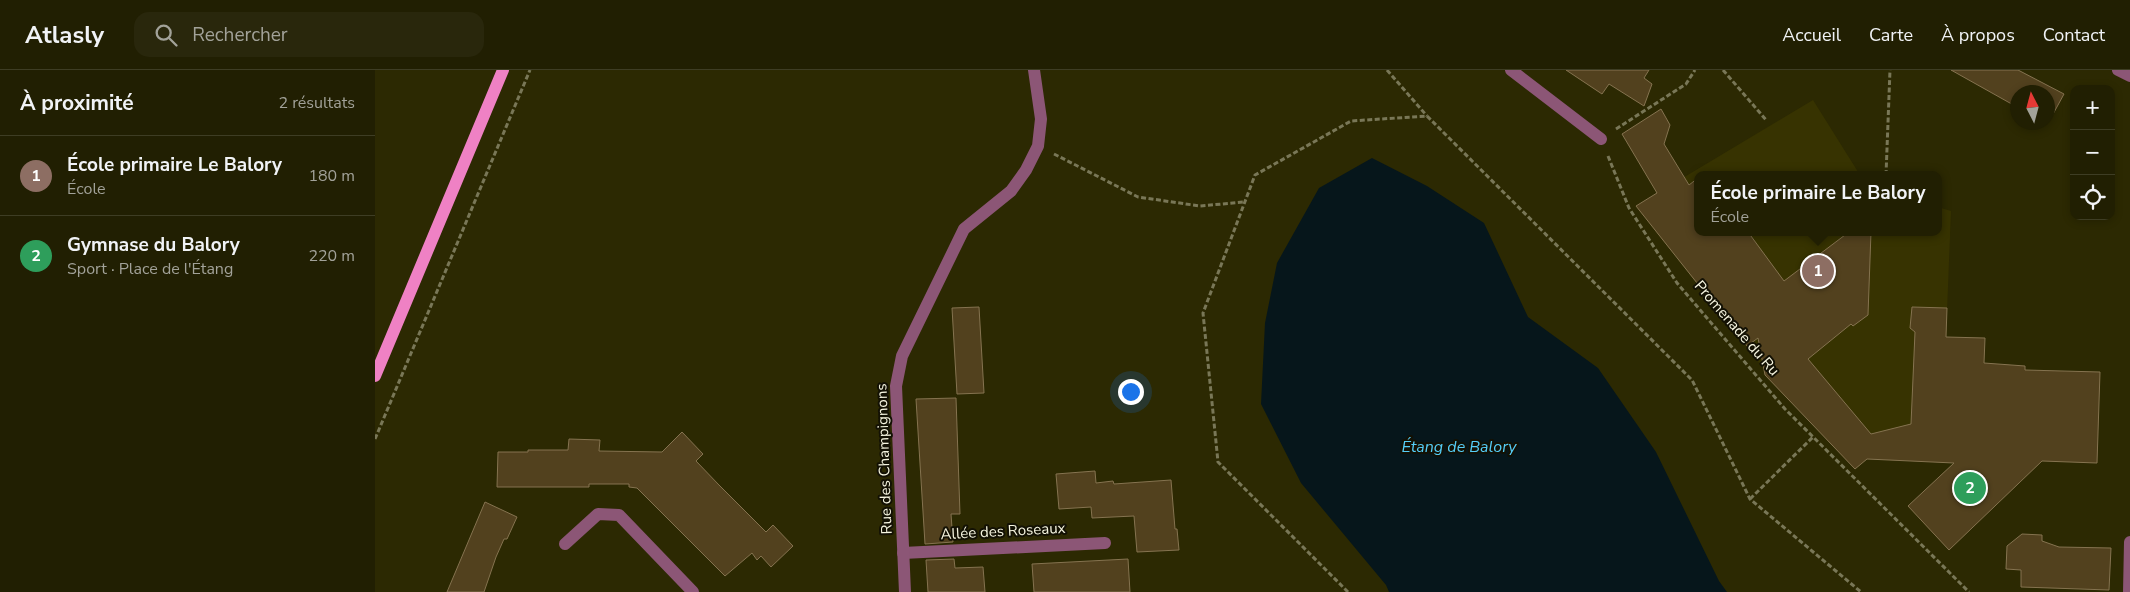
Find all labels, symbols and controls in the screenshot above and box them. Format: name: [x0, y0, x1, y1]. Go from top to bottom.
search box: [134, 12, 484, 57]
text: Atlasly: [25, 19, 104, 51]
icon: search: [152, 21, 180, 49]
text: Rechercher: [192, 22, 288, 48]
text: Accueil: [1782, 23, 1841, 47]
text: Carte: [1869, 23, 1913, 47]
text: À propos: [1941, 23, 2015, 47]
text: Contact: [2043, 23, 2105, 47]
north arrow: [2010, 85, 2055, 130]
map controls: [2070, 85, 2115, 220]
button: +: [2070, 85, 2115, 130]
text: À proximité: [20, 89, 134, 117]
text: 2 résultats: [279, 92, 355, 114]
button: −: [2070, 130, 2115, 175]
text: École primaire Le Balory: [67, 152, 282, 178]
text: 1: [31, 165, 41, 187]
text: 180 m: [308, 165, 355, 187]
popup: [1694, 171, 1942, 236]
button: locate: [2070, 175, 2115, 220]
text: École: [67, 178, 106, 200]
text: École primaire Le Balory: [1710, 180, 1926, 206]
text: École: [1710, 206, 1749, 228]
text: Gymnase du Balory: [67, 232, 240, 258]
text: 2: [31, 245, 41, 267]
text: 220 m: [308, 245, 355, 267]
pin: 1: [1802, 252, 1834, 290]
text: Sport · Place de l'Étang: [67, 258, 233, 280]
street label: Promenade du Ru: [1690, 276, 1784, 380]
your location: [1118, 379, 1144, 405]
street label: Rue des Champignons: [871, 383, 897, 535]
water label: Étang de Balory: [1401, 436, 1517, 458]
pin: 2: [1954, 469, 1986, 507]
street label: Allée des Roseaux: [940, 518, 1066, 544]

